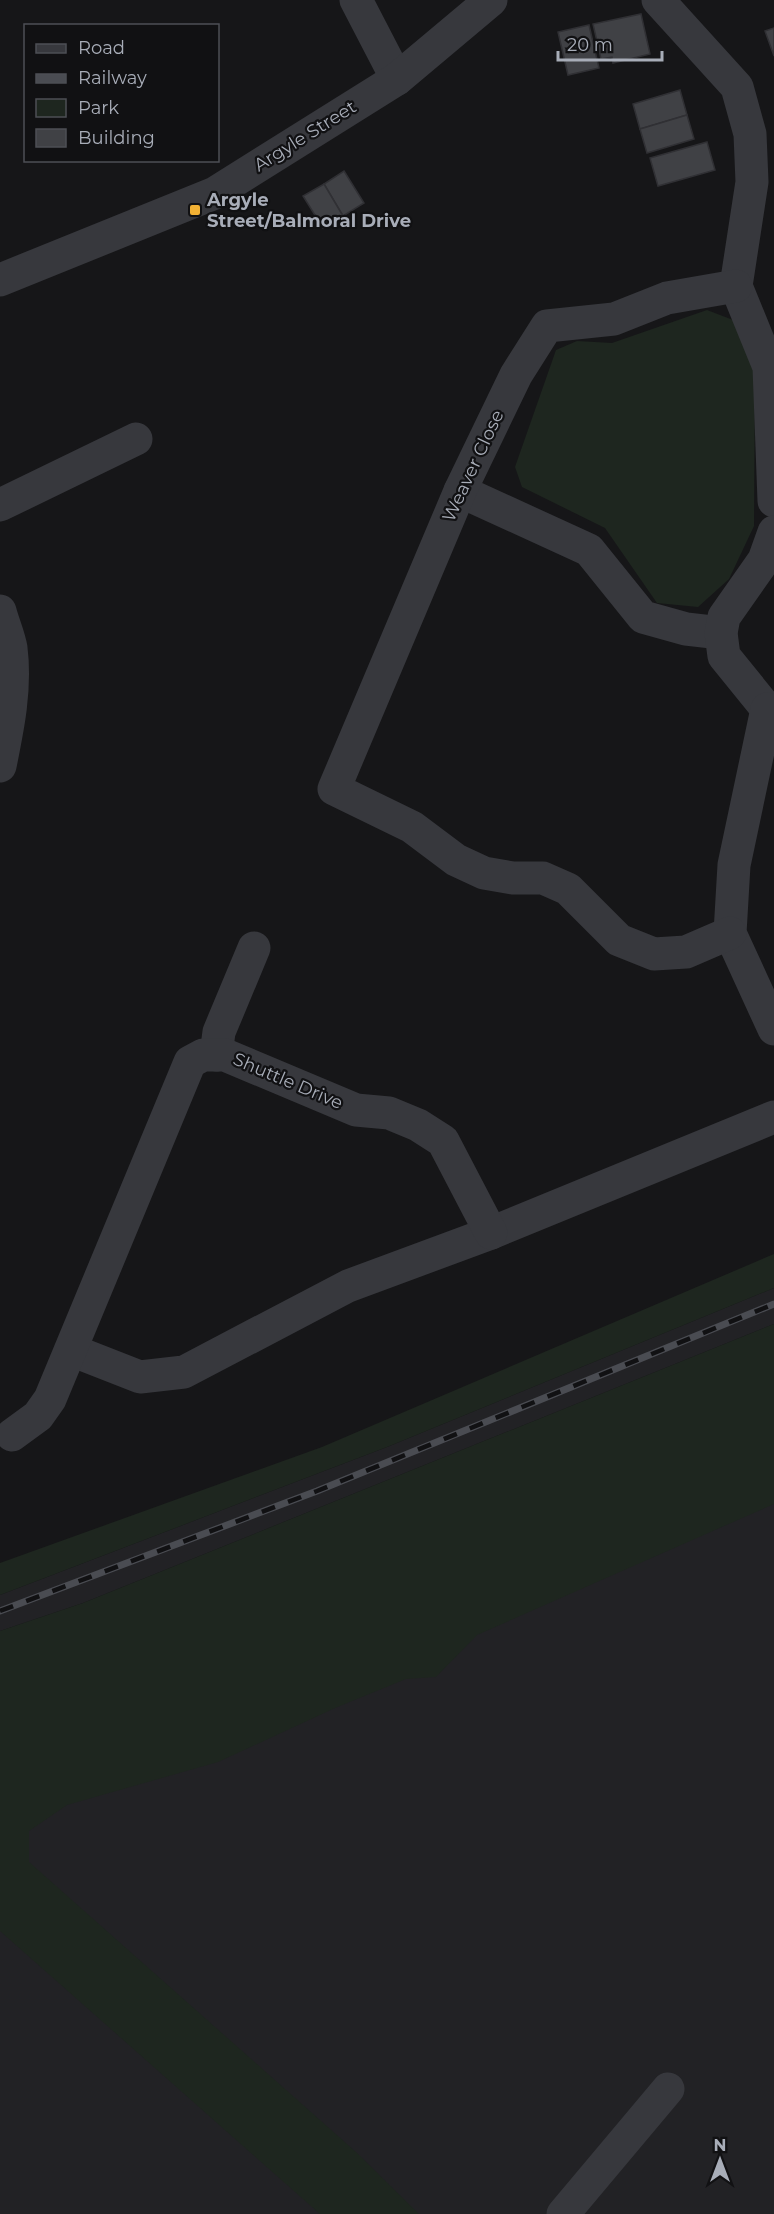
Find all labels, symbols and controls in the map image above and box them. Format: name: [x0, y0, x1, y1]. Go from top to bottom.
legend: [24, 24, 219, 162]
scale bar: [558, 24, 662, 62]
text: 20 m: [567, 34, 613, 56]
text: Road: [78, 37, 125, 59]
text: Railway: [78, 67, 147, 89]
street label: Argyle Street: [250, 96, 360, 176]
text: Park: [78, 97, 119, 119]
text: Building: [78, 127, 155, 149]
place label: Argyle Street/Balmoral Drive: [206, 189, 411, 232]
marker: Argyle Street/Balmoral Drive: [188, 203, 202, 217]
street label: Weaver Close: [437, 406, 509, 525]
street label: Shuttle Drive: [230, 1048, 346, 1114]
north arrow: [690, 2130, 750, 2190]
text: N: [714, 2136, 726, 2155]

